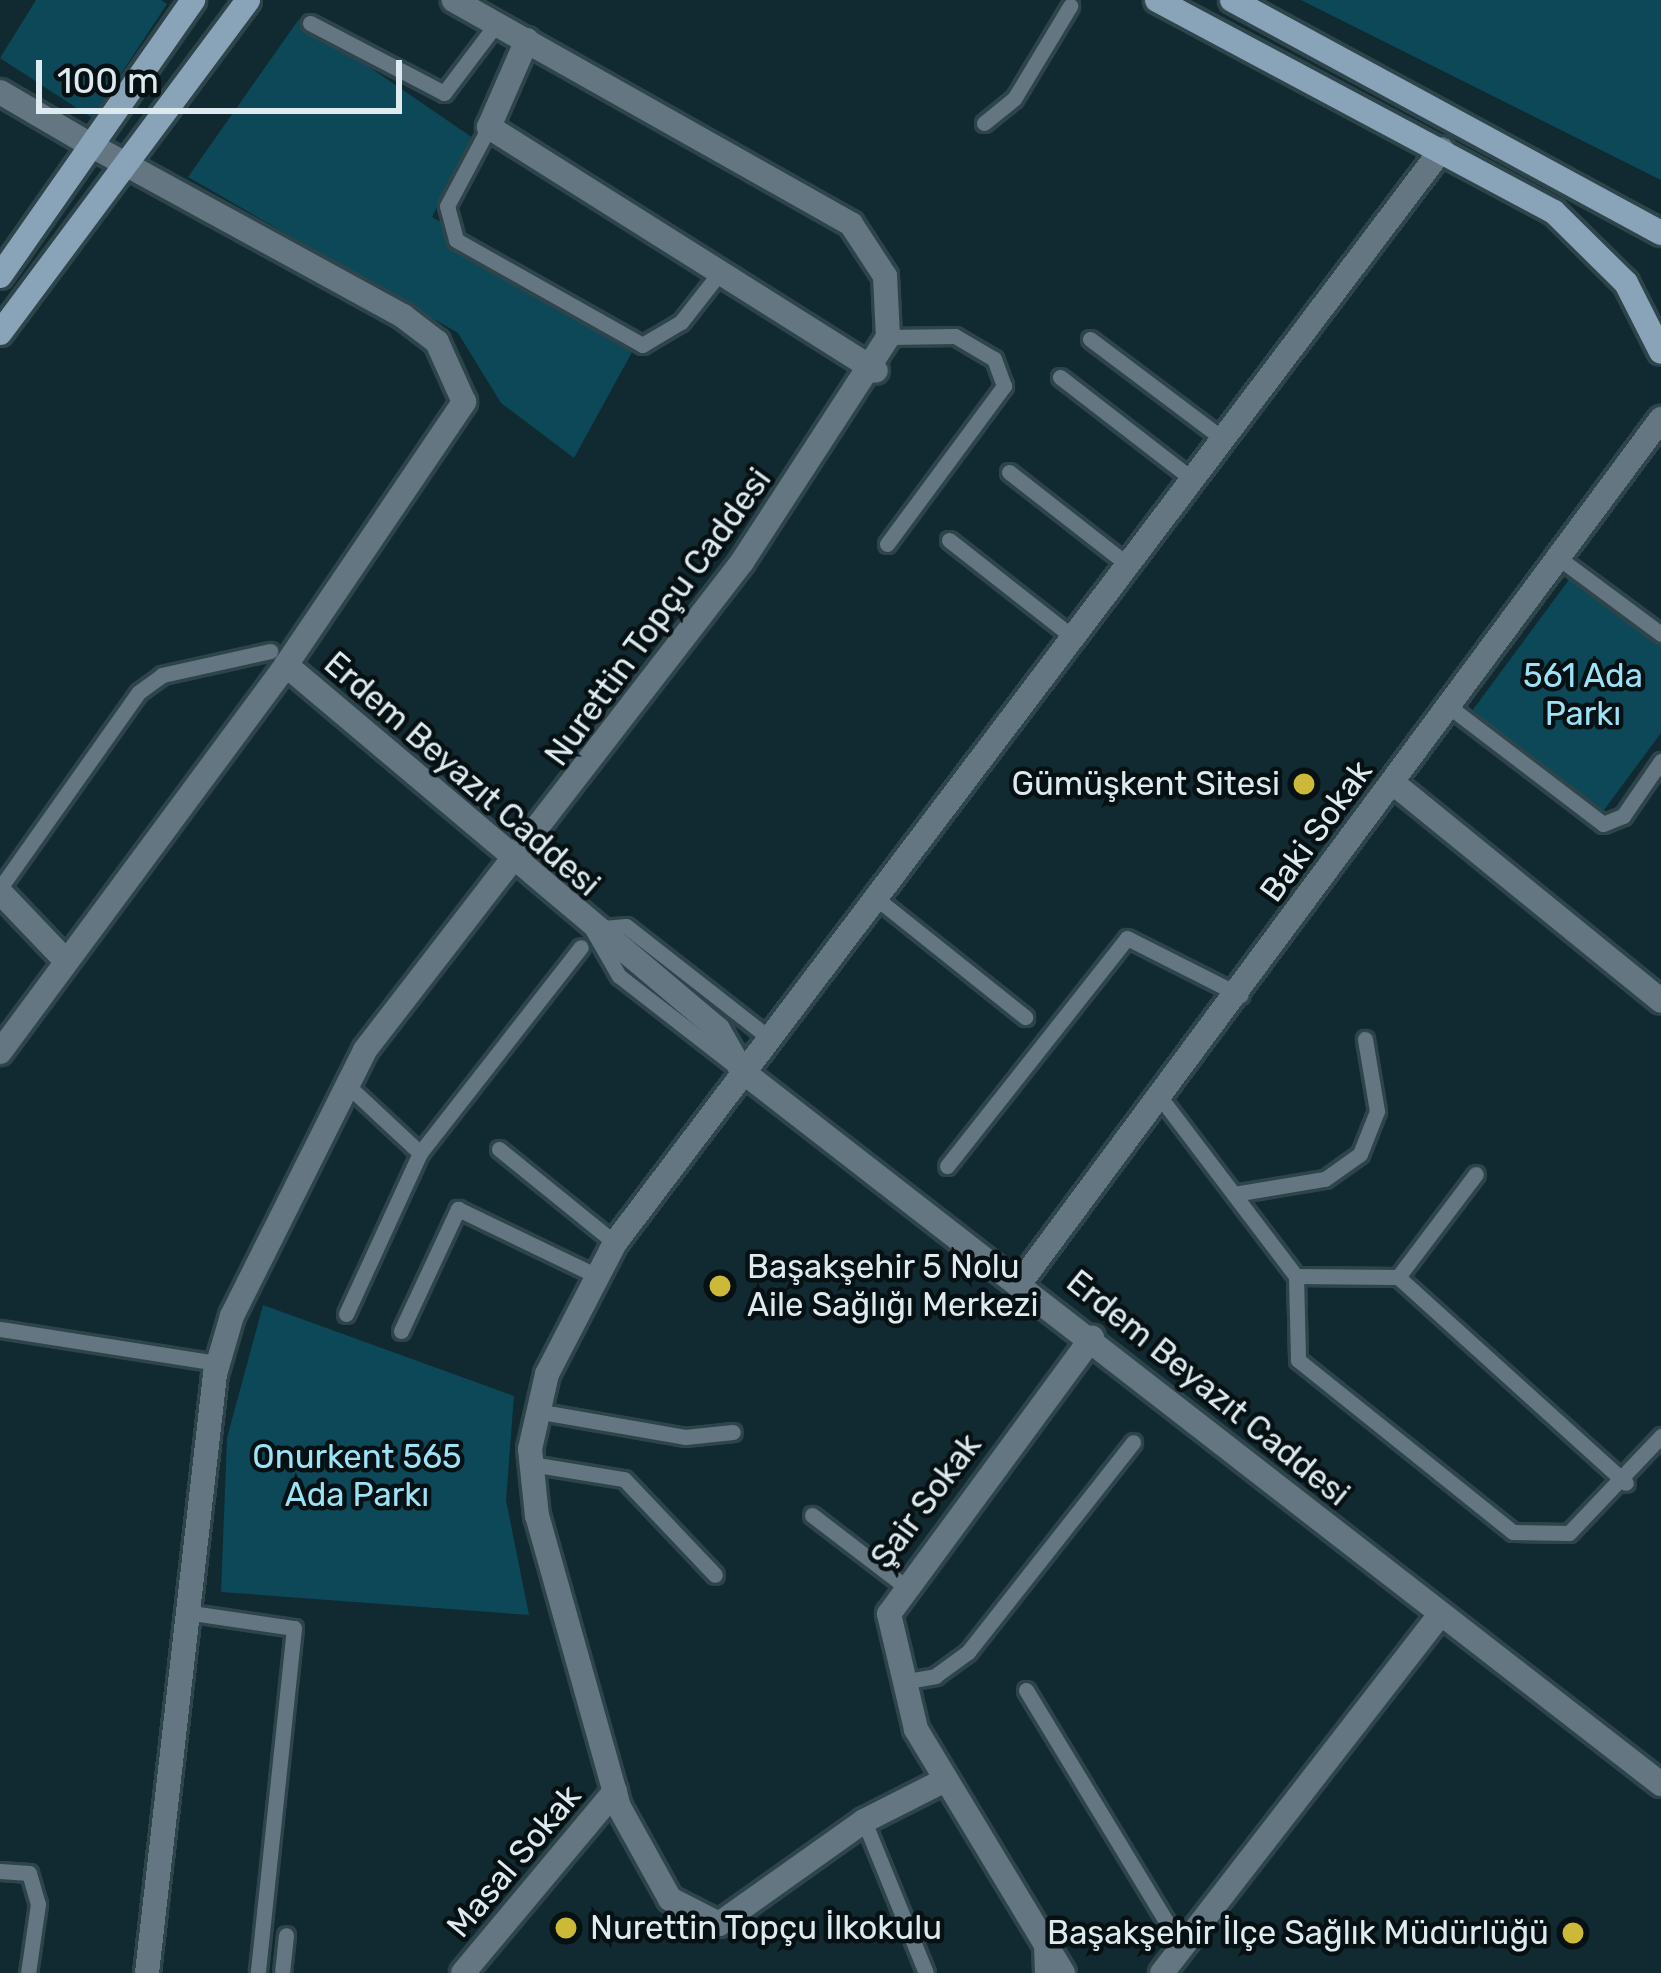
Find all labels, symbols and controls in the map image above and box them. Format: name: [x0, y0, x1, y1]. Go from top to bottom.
scale bar: [42, 36, 408, 110]
text: 100 m: [57, 59, 159, 102]
street label: Nurettin Topçu Caddesi: [537, 460, 779, 774]
street label: Erdem Beyazıt Caddesi: [316, 644, 608, 904]
park label: 561 Ada Parkı: [1523, 656, 1643, 734]
street label: Baki Sokak: [1252, 753, 1380, 909]
place label: Gümüşkent Sitesi: [1011, 764, 1280, 804]
marker: Gümüşkent Sitesi: [1291, 771, 1317, 797]
place label: Başakşehir 5 Nolu Aile Sağlığı Merkezi: [747, 1247, 1039, 1325]
street label: Erdem Beyazıt Caddesi: [1059, 1262, 1357, 1514]
marker: Başakşehir 5 Nolu Aile Sağlığı Merkezi: [704, 1270, 736, 1302]
street label: Şair Sokak: [862, 1426, 990, 1576]
park label: Onurkent 565 Ada Parkı: [252, 1437, 462, 1515]
street label: Masal Sokak: [439, 1777, 589, 1945]
place label: Nurettin Topçu İlkokulu: [590, 1908, 943, 1948]
place label: Başakşehir İlçe Sağlık Müdürlüğü: [1046, 1913, 1549, 1953]
marker: Nurettin Topçu İlkokulu: [553, 1915, 579, 1941]
marker: Başakşehir İlçe Sağlık Müdürlüğü: [1560, 1920, 1586, 1946]

